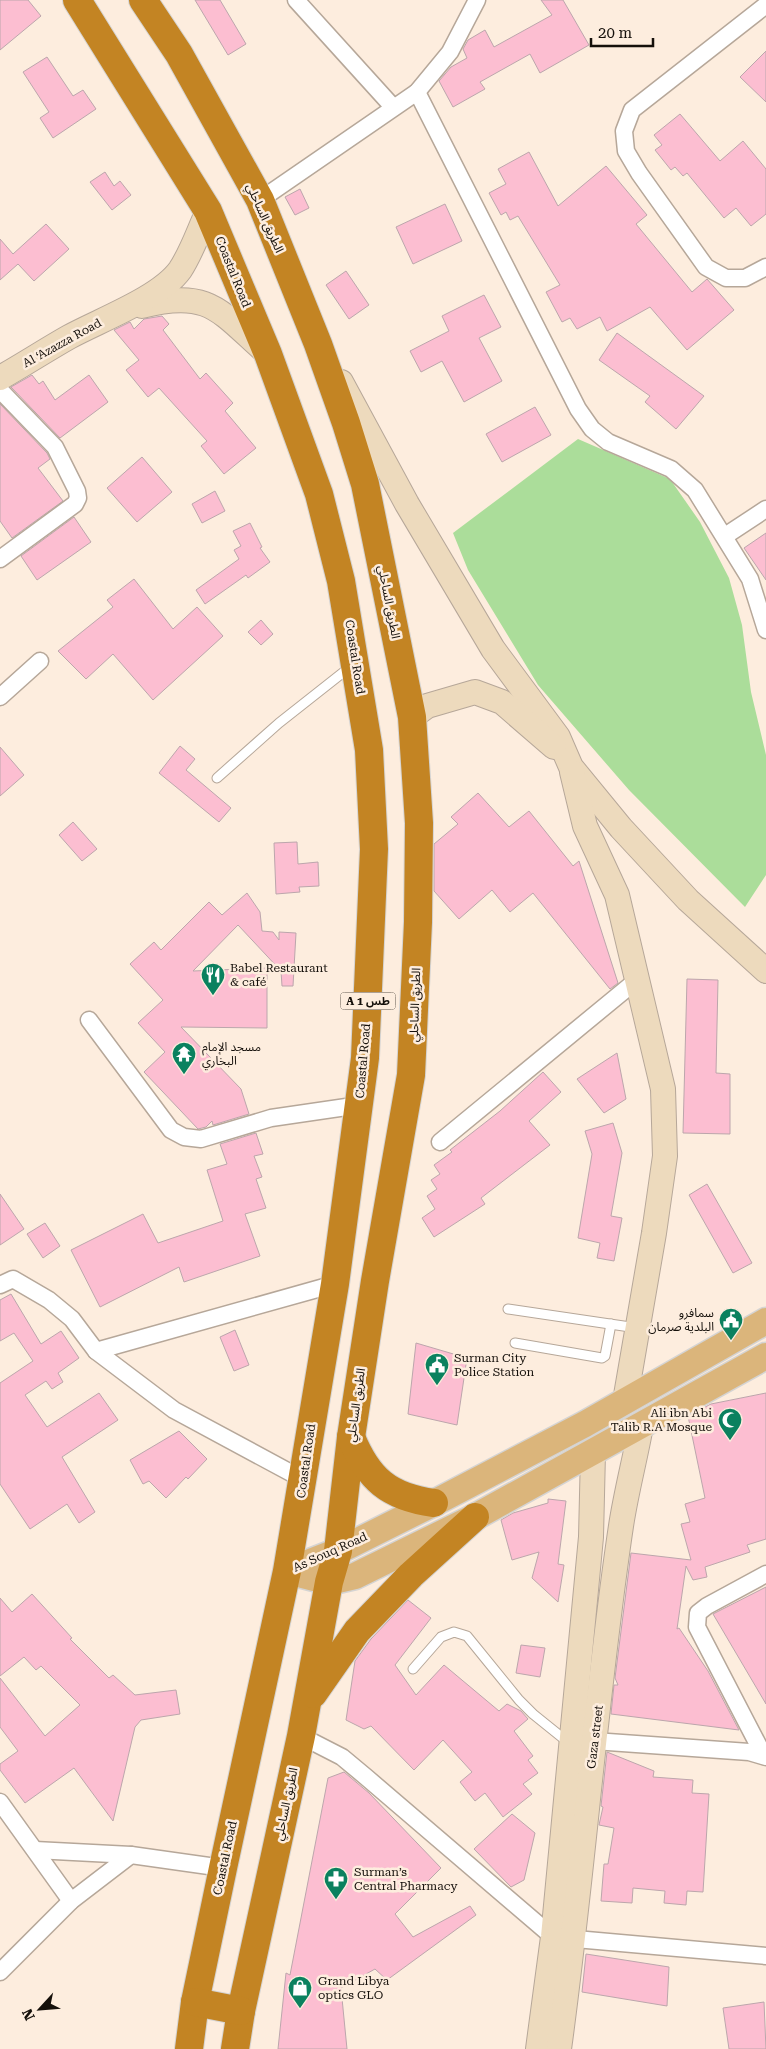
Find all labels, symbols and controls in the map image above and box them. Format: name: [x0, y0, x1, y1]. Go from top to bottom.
scale bar: [591, 15, 654, 47]
text: 20 m: [598, 24, 633, 42]
street label: الطريق الساحلي: [241, 181, 287, 256]
street label: Coastal Road: [212, 234, 254, 310]
street label: Al ‘Azazza Road: [20, 315, 104, 370]
street label: الطريق الساحلي: [372, 564, 403, 641]
street label: Coastal Road: [342, 619, 368, 696]
place label: Babel Restaurant & café: [230, 961, 328, 989]
restaurant icon: Babel Restaurant & café: [200, 962, 226, 996]
street label: الطريق الساحلي: [407, 967, 426, 1043]
road number: A 1 طس: [340, 992, 396, 1009]
street label: Coastal Road: [353, 1023, 373, 1099]
place label: مسجد الإمام البخاري: [202, 1040, 261, 1071]
temple icon: مسجد الإمام البخاري: [171, 1041, 197, 1075]
place label: سمافرو البلدية صرمان: [648, 1306, 714, 1334]
public building icon: سمافرو البلدية صرمان: [718, 1307, 744, 1341]
place label: Surman City Police Station: [454, 1351, 535, 1379]
public building icon: Surman City Police Station: [424, 1352, 450, 1386]
street label: الطريق الساحلي: [344, 1367, 371, 1443]
place label: Ali ibn Abi Talib R.A Mosque: [611, 1406, 712, 1434]
mosque icon: Ali ibn Abi Talib R.A Mosque: [717, 1407, 743, 1441]
street label: Coastal Road: [294, 1422, 318, 1499]
street label: As Souq Road: [291, 1529, 370, 1575]
street label: Gaza street: [584, 1704, 606, 1770]
street label: الطريق الساحلي: [271, 1766, 303, 1842]
street label: Coastal Road: [210, 1819, 240, 1896]
place label: Surman’s Central Pharmacy: [354, 1865, 458, 1893]
pharmacy icon: Surman’s Central Pharmacy: [323, 1866, 349, 1900]
place label: Grand Libya optics GLO: [318, 1974, 390, 2002]
shop icon: Grand Libya optics GLO: [287, 1975, 313, 2009]
north arrow: [15, 1984, 65, 2034]
text: N: [19, 2006, 38, 2023]

